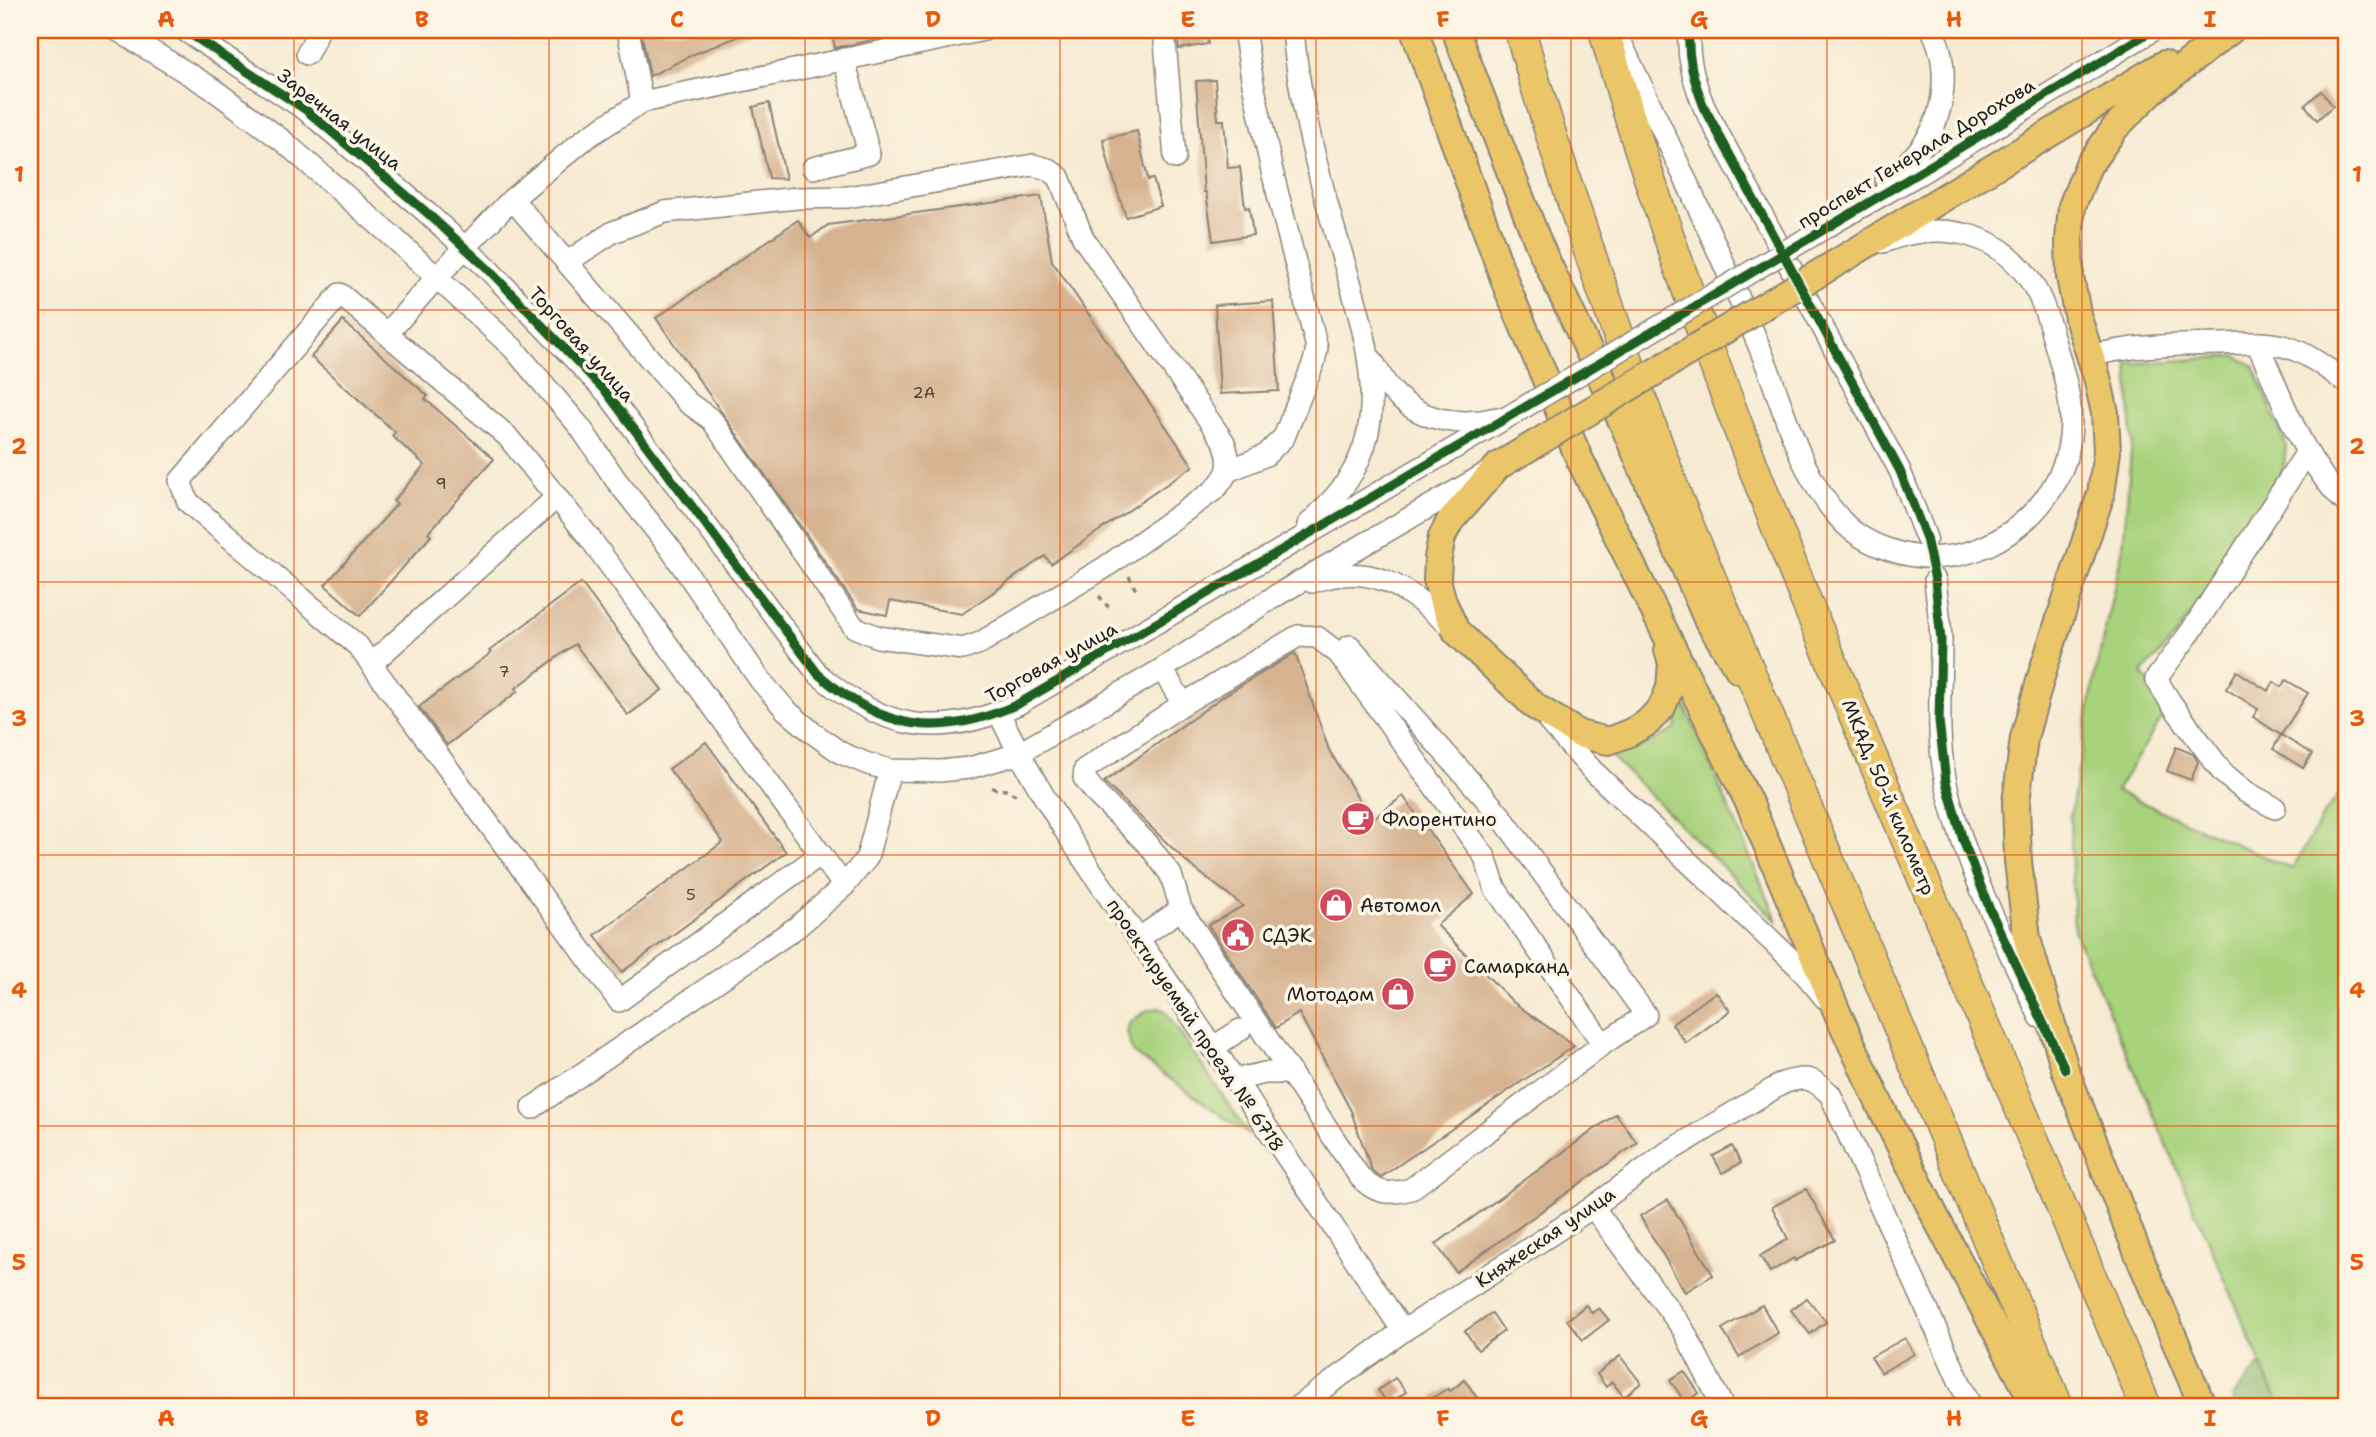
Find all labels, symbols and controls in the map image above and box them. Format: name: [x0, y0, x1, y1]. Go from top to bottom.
text: A: [157, 4, 175, 34]
text: B: [415, 4, 429, 34]
text: C: [670, 4, 684, 34]
text: D: [925, 4, 941, 34]
text: E: [1180, 4, 1196, 34]
text: F: [1436, 4, 1450, 34]
text: G: [1690, 4, 1709, 34]
text: H: [1946, 4, 1962, 34]
text: I: [2204, 4, 2217, 34]
street label: Заречная улица: [272, 63, 407, 176]
street label: проспект Генерала Дорохова: [1793, 72, 2040, 234]
text: 1: [14, 159, 24, 189]
text: 1: [2352, 159, 2362, 189]
street label: Торговая улица: [523, 281, 640, 407]
house number: 2А: [913, 382, 935, 403]
text: 2: [11, 431, 27, 461]
text: 2: [2349, 431, 2365, 461]
house number: 9: [435, 473, 447, 494]
street label: Торговая улица: [981, 616, 1122, 709]
house number: 7: [498, 661, 510, 682]
street label: МКАД, 50-й километр: [1836, 695, 1941, 899]
text: 3: [11, 703, 27, 733]
text: 3: [2349, 703, 2365, 733]
cafe icon: Флорентино: [1339, 800, 1377, 838]
place label: Флорентино: [1382, 807, 1497, 832]
house number: 5: [686, 884, 696, 905]
shop icon: Автомол: [1317, 886, 1355, 924]
place label: Автомол: [1360, 893, 1442, 918]
street label: проектируемый проезд № 6718: [1101, 894, 1290, 1157]
public building icon: СДЭК: [1219, 916, 1257, 954]
place label: СДЭК: [1262, 923, 1312, 948]
cafe icon: Самарканд: [1421, 947, 1459, 985]
place label: Самарканд: [1464, 954, 1569, 979]
text: 4: [11, 975, 27, 1005]
shop icon: Мотодом: [1379, 975, 1417, 1013]
text: 4: [2349, 975, 2365, 1005]
place label: Мотодом: [1287, 982, 1374, 1007]
street label: Княжеская улица: [1471, 1181, 1620, 1293]
text: 5: [12, 1247, 26, 1277]
text: 5: [2350, 1247, 2364, 1277]
text: A: [157, 1403, 175, 1433]
text: B: [415, 1403, 429, 1433]
text: C: [670, 1403, 684, 1433]
text: D: [925, 1403, 941, 1433]
text: E: [1180, 1403, 1196, 1433]
text: F: [1436, 1403, 1450, 1433]
text: G: [1690, 1403, 1709, 1433]
text: H: [1946, 1403, 1962, 1433]
text: I: [2204, 1403, 2217, 1433]

